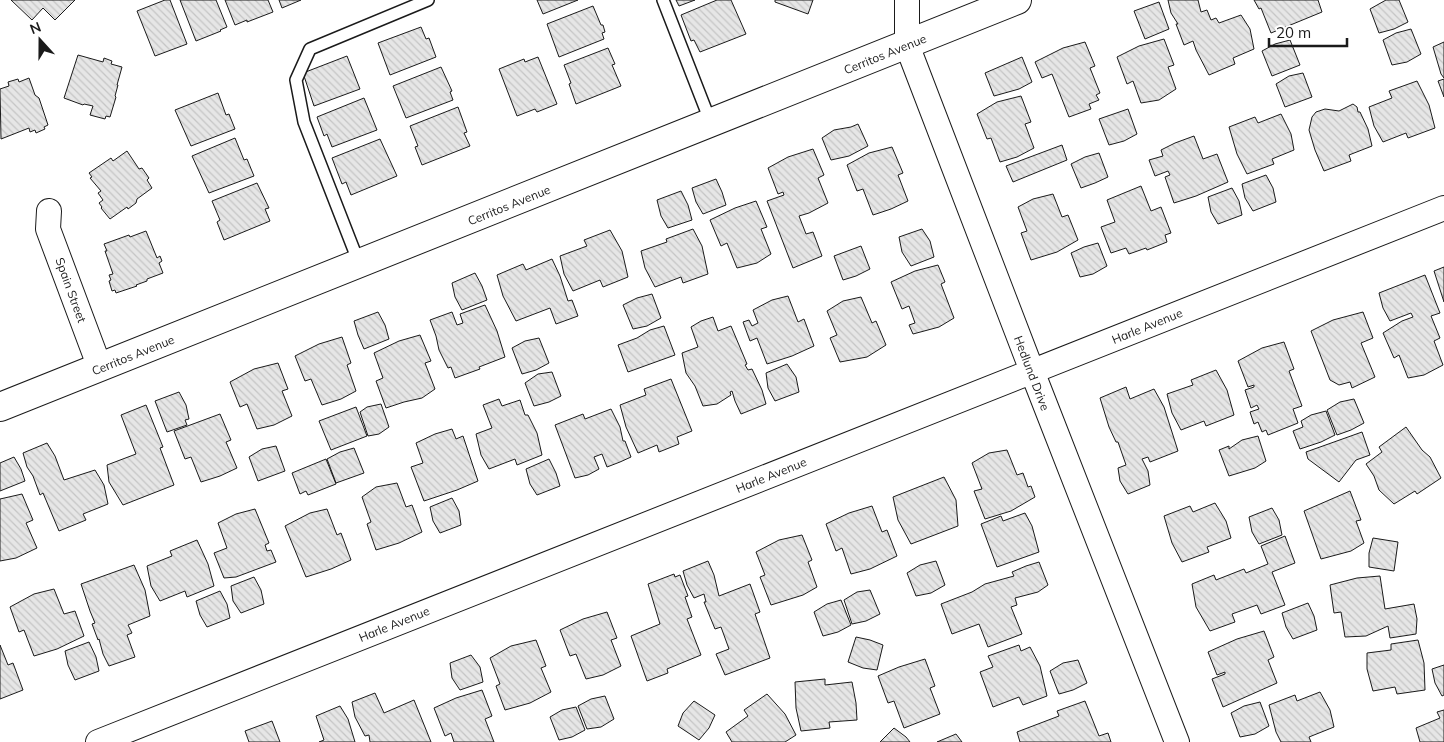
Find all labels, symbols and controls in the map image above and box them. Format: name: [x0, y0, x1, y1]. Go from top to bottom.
north arrow: [15, 15, 65, 65]
scale bar: [1269, 15, 1346, 47]
text: N: [27, 18, 44, 38]
text: 20 m: [1276, 23, 1311, 42]
street label: Cerritos Avenue: [842, 31, 928, 77]
street label: Cerritos Avenue: [466, 182, 552, 228]
street label: Spain Street: [52, 255, 90, 325]
street label: Harle Avenue: [1109, 305, 1185, 347]
street label: Cerritos Avenue: [90, 332, 176, 378]
street label: Hedlund Drive: [1011, 333, 1053, 413]
street label: Harle Avenue: [733, 454, 809, 496]
street label: Harle Avenue: [356, 603, 432, 645]

